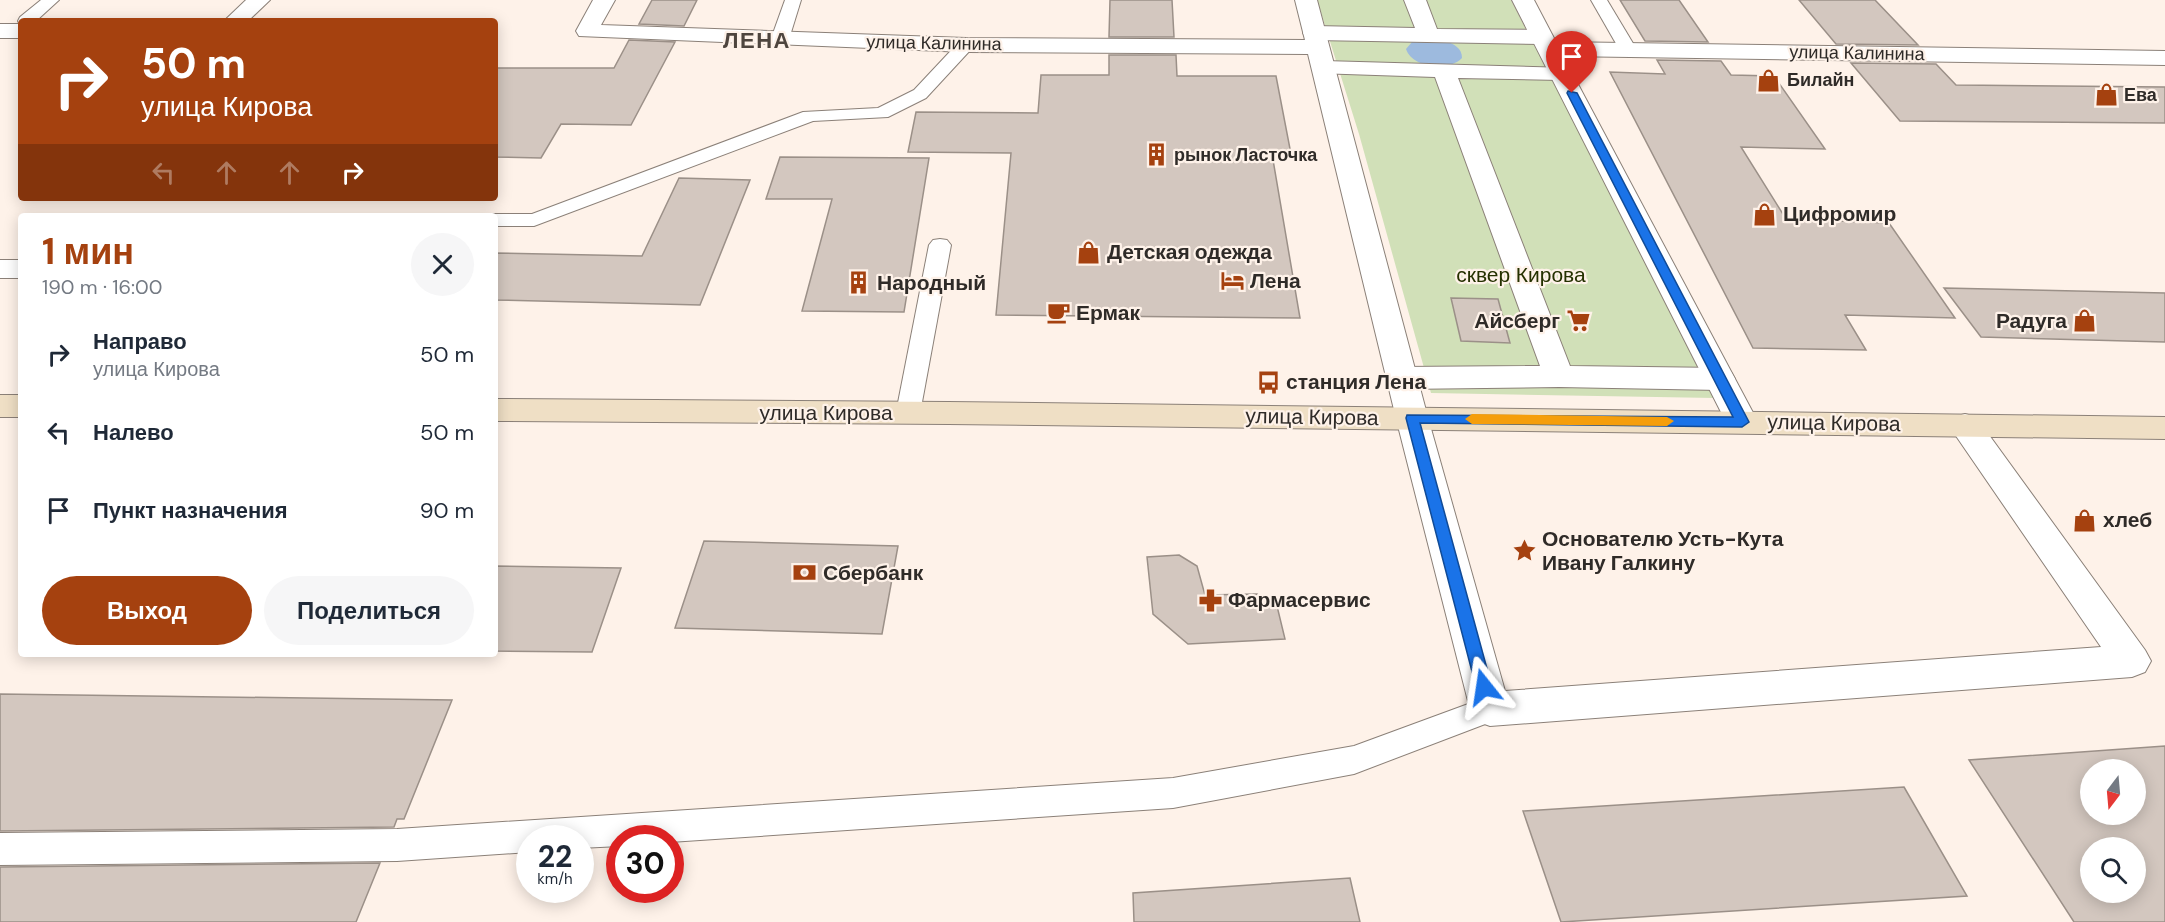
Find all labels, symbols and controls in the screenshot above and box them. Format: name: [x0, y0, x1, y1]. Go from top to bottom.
district label: ЛЕНА: [723, 26, 791, 55]
street label: улица Калинина: [866, 30, 1003, 56]
pin: [1546, 31, 1597, 93]
text: 50 m: [141, 36, 246, 91]
icon: arrive: [1555, 40, 1588, 73]
street label: улица Калинина: [1789, 40, 1926, 66]
icon: right: [42, 42, 120, 120]
shop icon: Билайн: [1756, 67, 1782, 93]
place label: Билайн: [1787, 68, 1854, 92]
shop icon: Ева: [2093, 82, 2119, 108]
place label: Ева: [2124, 83, 2158, 107]
text: улица Кирова: [141, 89, 312, 124]
building icon: рынок Ласточка: [1143, 142, 1169, 168]
place label: рынок Ласточка: [1174, 143, 1318, 167]
icon: left: [147, 156, 180, 189]
icon: ahead: [210, 156, 243, 189]
icon: ahead: [273, 156, 306, 189]
icon: right: [336, 156, 369, 189]
place label: Цифромир: [1783, 200, 1896, 228]
shop icon: Цифромир: [1752, 201, 1778, 227]
text: 1 мин: [42, 228, 134, 275]
button: close: [411, 233, 474, 296]
place label: Детская одежда: [1107, 238, 1272, 266]
shop icon: Детская одежда: [1076, 239, 1102, 265]
park label: сквер Кирова: [1456, 261, 1586, 289]
place label: Лена: [1250, 267, 1301, 295]
hotel icon: Лена: [1219, 268, 1245, 294]
place label: Народный: [877, 269, 986, 297]
building icon: Народный: [846, 270, 872, 296]
text: 190 m · 16:00: [42, 274, 162, 300]
place label: Ермак: [1076, 299, 1140, 327]
cafe icon: Ермак: [1045, 300, 1071, 326]
place label: Айсберг: [1474, 307, 1560, 335]
place label: Радуга: [1996, 307, 2067, 335]
supermarket icon: Айсберг: [1565, 308, 1591, 334]
shop icon: Радуга: [2072, 308, 2098, 334]
text: Направо: [93, 327, 187, 356]
icon: right: [42, 338, 75, 371]
text: 50 m: [420, 340, 474, 369]
text: улица Кирова: [93, 356, 220, 382]
place label: станция Лена: [1286, 368, 1426, 396]
bus stop icon: станция Лена: [1255, 369, 1281, 395]
street label: улица Кирова: [759, 399, 893, 427]
street label: улица Кирова: [1245, 402, 1379, 432]
street label: улица Кирова: [1767, 408, 1901, 438]
icon: left: [42, 416, 75, 449]
text: Налево: [93, 418, 174, 447]
text: 50 m: [420, 418, 474, 447]
icon: arrive: [42, 494, 75, 527]
text: Пункт назначения: [93, 496, 288, 525]
text: 90 m: [420, 496, 474, 525]
place label: хлеб: [2103, 506, 2152, 534]
shop icon: хлеб: [2072, 507, 2098, 533]
place label: Основателю Усть-Кута Ивану Галкину: [1542, 525, 1784, 577]
place icon: Основателю Усть-Кута Ивану Галкину: [1511, 538, 1537, 564]
place label: Сбербанк: [823, 559, 924, 587]
bank icon: Сбербанк: [792, 560, 818, 586]
button: Выход: [42, 576, 252, 645]
button: Поделиться: [264, 576, 474, 645]
place label: Фармасервис: [1228, 586, 1371, 614]
pharmacy icon: Фармасервис: [1197, 587, 1223, 613]
position arrow: [1452, 655, 1516, 719]
north arrow: [2080, 759, 2146, 825]
map controls: [2080, 759, 2146, 903]
speed limit sign: 30: [606, 825, 684, 903]
text: 22: [538, 837, 572, 876]
button: search: [2080, 837, 2146, 903]
text: km/h: [537, 869, 573, 889]

